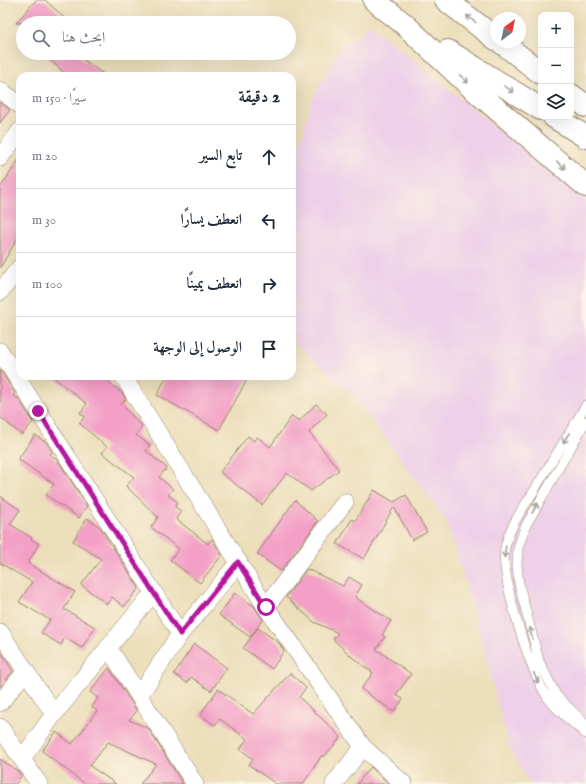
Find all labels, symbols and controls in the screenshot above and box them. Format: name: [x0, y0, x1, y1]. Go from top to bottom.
north arrow: [490, 12, 526, 48]
map controls: [538, 12, 574, 120]
button: +: [538, 12, 574, 48]
one-way arrow: [466, 15, 477, 24]
search box: [16, 16, 296, 60]
icon: search: [30, 27, 52, 49]
text: ابحث هنا: [62, 28, 105, 47]
button: −: [538, 48, 574, 84]
one-way arrow: [458, 74, 468, 83]
button: layers: [538, 84, 574, 120]
one-way arrow: [503, 85, 514, 93]
text: 2 دقيقة: [239, 87, 280, 108]
text: سيرًا · 150 m: [32, 90, 87, 107]
text: تابع السير: [200, 146, 242, 165]
icon: ahead: [258, 146, 280, 168]
text: 20 m: [32, 148, 57, 165]
one-way arrow: [556, 161, 566, 170]
text: انعطف يسارًا: [180, 210, 242, 229]
icon: left: [258, 210, 280, 232]
text: 30 m: [32, 212, 56, 229]
text: انعطف يمينًا: [186, 274, 242, 293]
icon: right: [258, 274, 280, 296]
text: 100 m: [32, 276, 62, 293]
text: الوصول إلى الوجهة: [153, 338, 242, 357]
icon: arrive: [258, 338, 280, 360]
route end: [29, 402, 47, 420]
one-way arrow: [562, 432, 570, 443]
one-way arrow: [532, 502, 539, 514]
one-way arrow: [501, 545, 509, 558]
route start: [257, 598, 275, 616]
one-way arrow: [527, 627, 535, 640]
one-way arrow: [533, 671, 540, 683]

